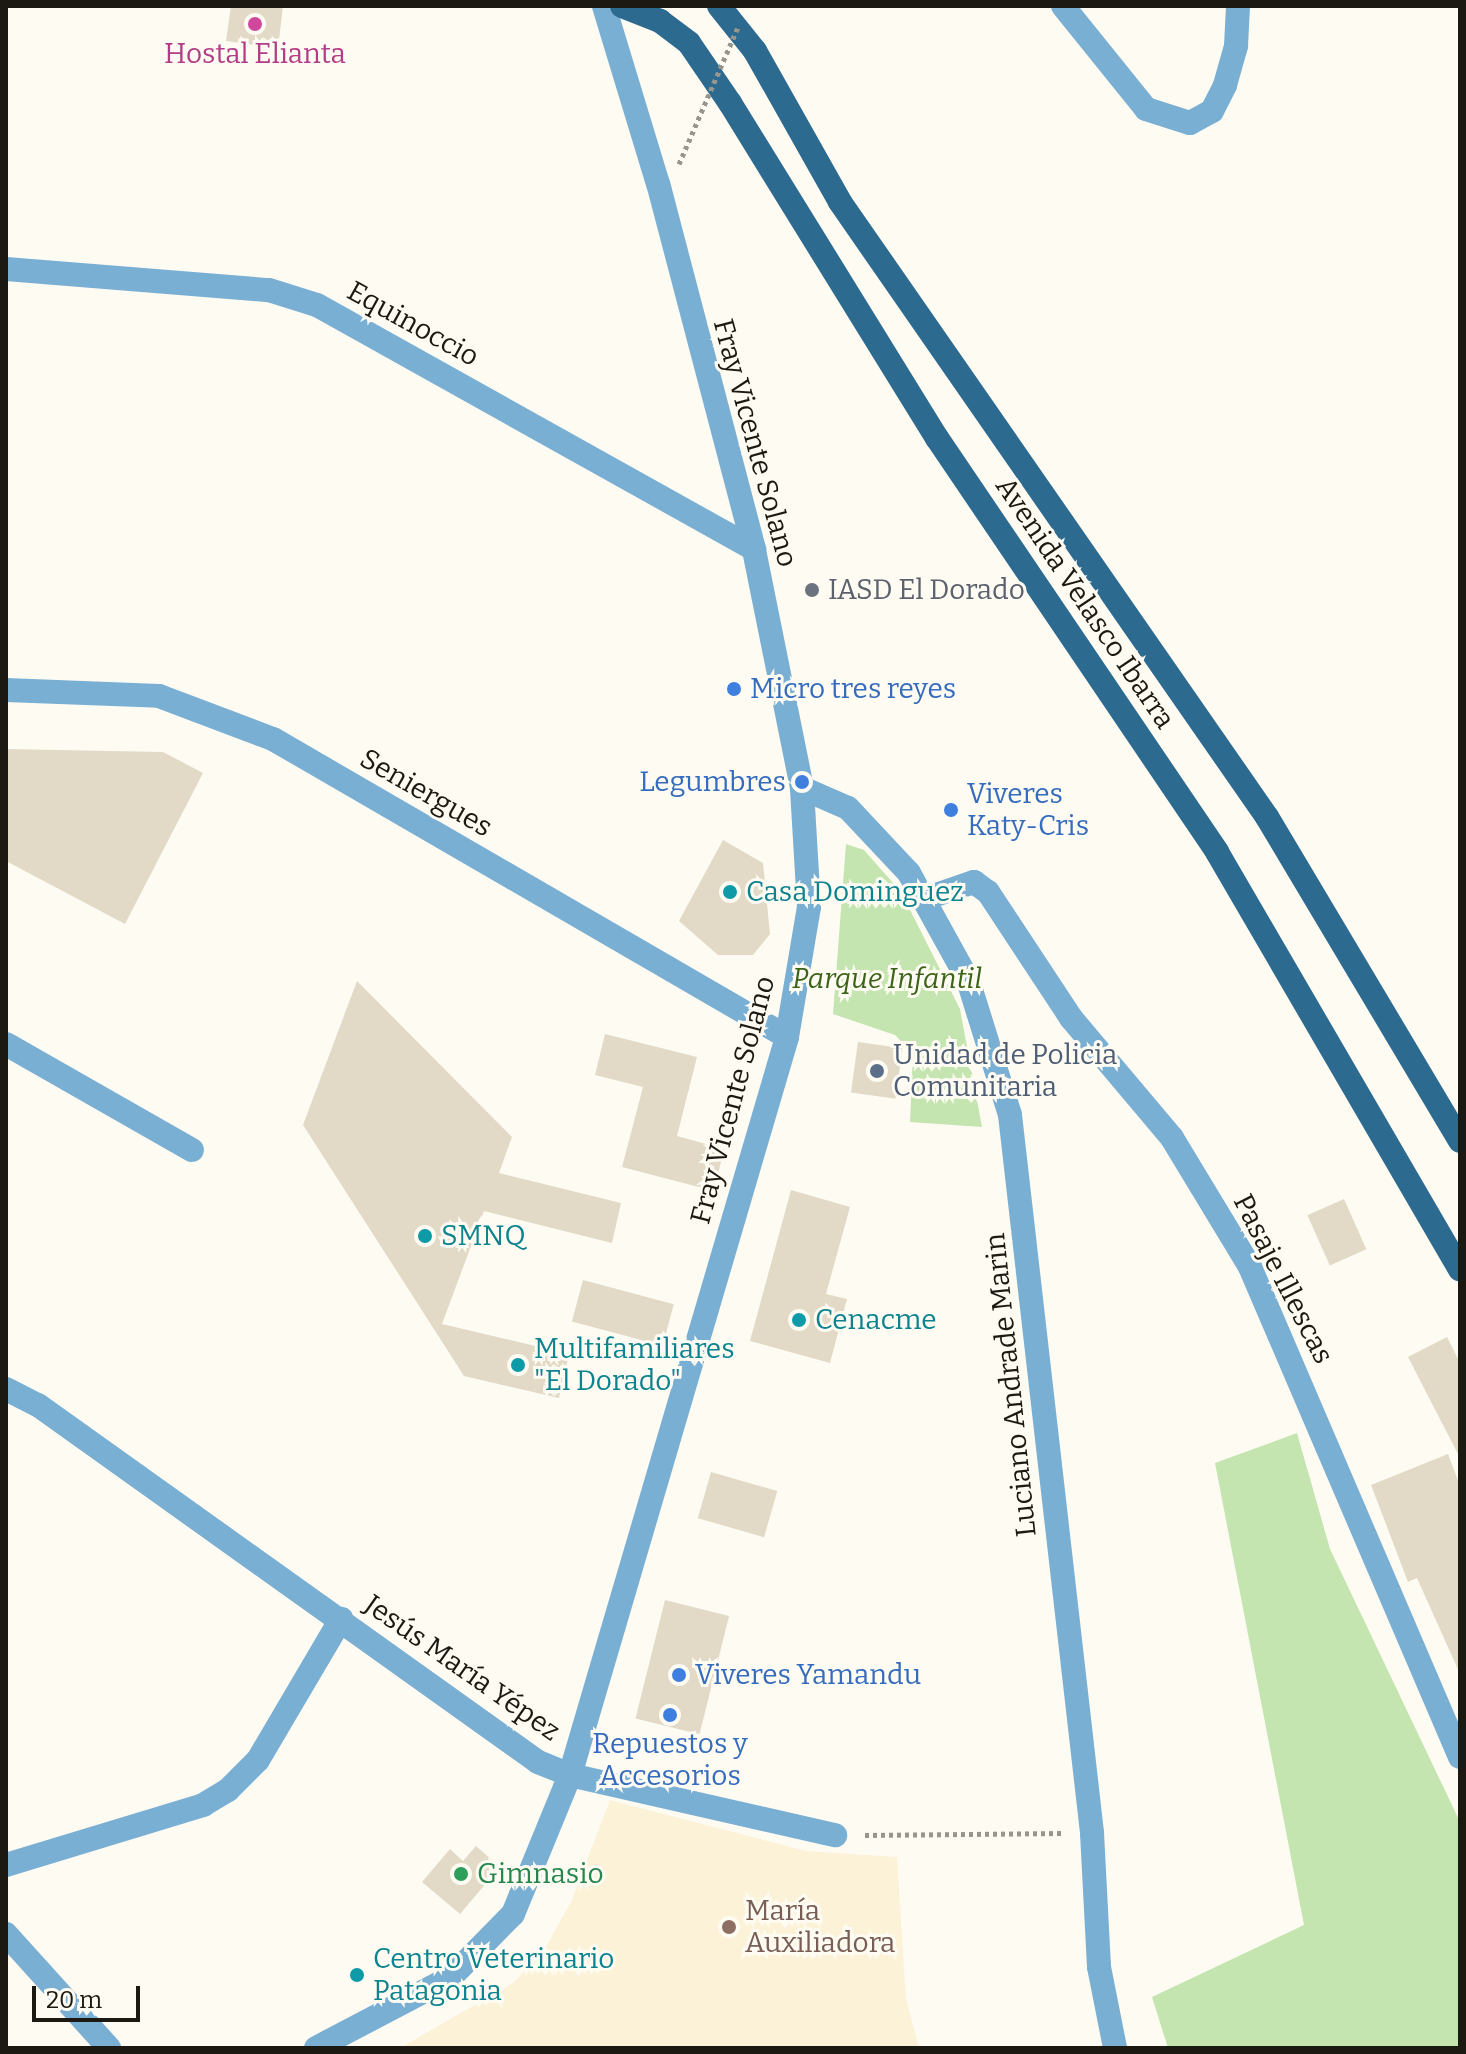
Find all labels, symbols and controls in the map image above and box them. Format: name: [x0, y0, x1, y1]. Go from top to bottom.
marker: Hostal Elianta: [246, 15, 264, 33]
place label: Hostal Elianta: [164, 37, 346, 71]
street label: Equinoccio: [341, 274, 485, 374]
street label: Fray Vicente Solano: [706, 315, 804, 571]
street label: Avenida Velasco Ibarra: [988, 471, 1182, 735]
place label: IASD El Dorado: [828, 573, 1025, 607]
marker: IASD El Dorado: [803, 581, 821, 599]
place label: Micro tres reyes: [750, 672, 956, 706]
marker: Micro tres reyes: [725, 680, 743, 698]
street label: Seniergues: [354, 742, 498, 844]
place label: Legumbres: [639, 765, 786, 799]
marker: Legumbres: [793, 773, 811, 791]
place label: Viveres Katy-Cris: [967, 777, 1089, 843]
marker: Viveres Katy-Cris: [942, 801, 960, 819]
place label: Casa Dominguez: [746, 875, 964, 909]
marker: Casa Dominguez: [721, 883, 739, 901]
park label: Parque Infantil: [792, 962, 982, 996]
street label: Fray Vicente Solano: [684, 972, 782, 1228]
place label: Unidad de Policia Comunitaria: [893, 1038, 1117, 1104]
marker: Unidad de Policia Comunitaria: [868, 1062, 886, 1080]
street label: Pasaje Illescas: [1226, 1189, 1340, 1369]
place label: SMNQ: [441, 1219, 526, 1253]
marker: SMNQ: [416, 1227, 434, 1245]
street label: Luciano Andrade Marin: [978, 1232, 1044, 1538]
place label: Cenacme: [815, 1303, 937, 1337]
marker: Cenacme: [790, 1311, 808, 1329]
place label: Multifamiliares "El Dorado": [534, 1332, 735, 1398]
marker: Multifamiliares "El Dorado": [509, 1356, 527, 1374]
street label: Jesús María Yépez: [358, 1588, 566, 1748]
place label: Viveres Yamandu: [695, 1658, 921, 1692]
marker: Viveres Yamandu: [670, 1666, 688, 1684]
marker: Repuestos y Accesorios: [661, 1706, 679, 1724]
place label: Repuestos y Accesorios: [592, 1727, 748, 1793]
place label: Gimnasio: [477, 1857, 604, 1891]
marker: Gimnasio: [452, 1865, 470, 1883]
place label: María Auxiliadora: [745, 1894, 895, 1960]
marker: María Auxiliadora: [720, 1918, 738, 1936]
place label: Centro Veterinario Patagonia: [373, 1942, 614, 2008]
marker: Centro Veterinario Patagonia: [348, 1966, 366, 1984]
scale bar: [36, 1970, 144, 2020]
text: 20 m: [46, 1986, 102, 2014]

